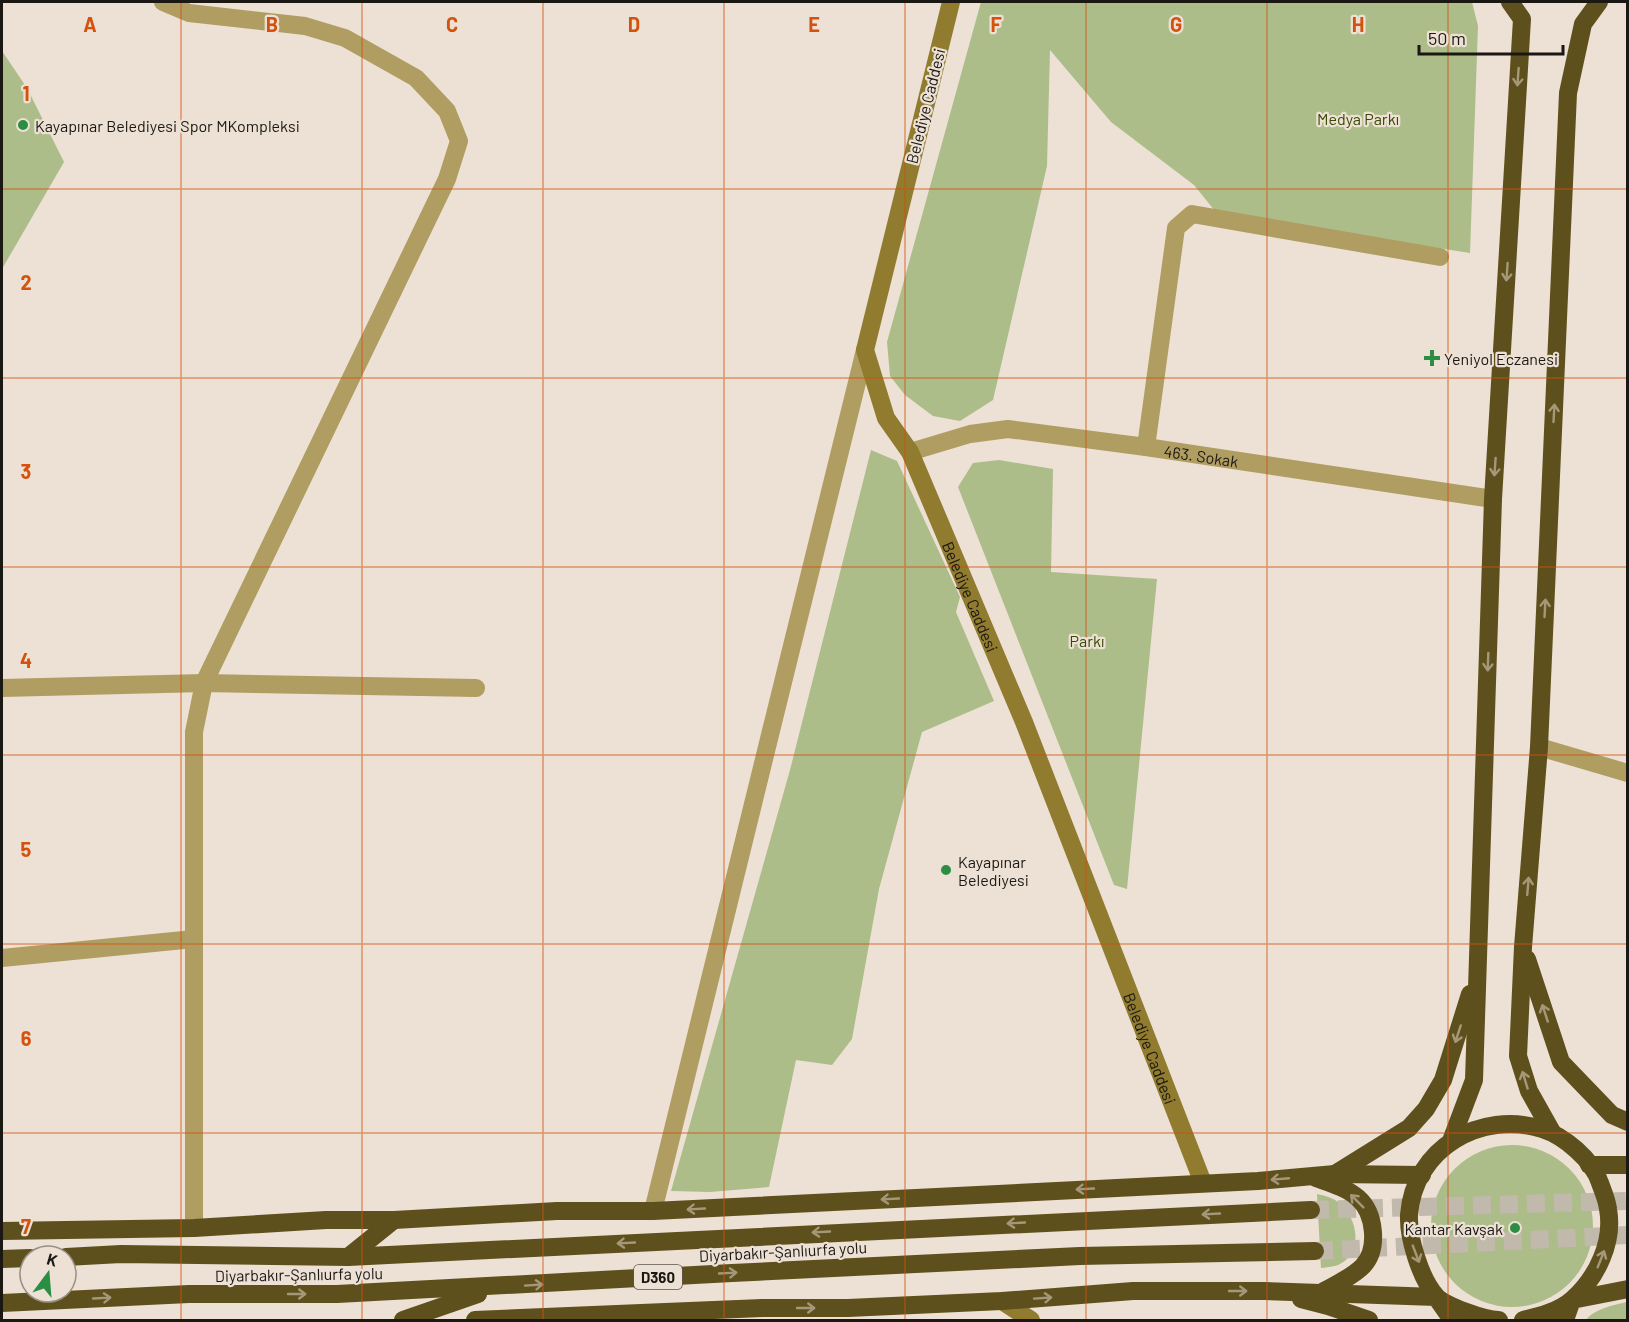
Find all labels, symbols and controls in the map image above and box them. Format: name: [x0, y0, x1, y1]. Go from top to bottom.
text: A: [83, 12, 97, 36]
text: B: [266, 12, 278, 36]
text: C: [446, 12, 458, 36]
text: D: [628, 12, 640, 36]
text: E: [808, 12, 820, 36]
text: F: [990, 12, 1002, 36]
text: G: [1170, 12, 1182, 36]
text: H: [1352, 12, 1364, 36]
scale bar: [1419, 18, 1563, 56]
text: 50 m: [1428, 27, 1466, 49]
street label: Belediye Caddesi: [902, 47, 948, 165]
one-way arrow: [1513, 67, 1524, 87]
text: 1: [22, 81, 30, 105]
park label: Medya Parkı: [1317, 109, 1399, 128]
place label: Kayapınar Belediyesi Spor MKompleksi: [35, 116, 300, 135]
marker: Kayapınar Belediyesi Spor MKompleksi: [16, 118, 30, 132]
one-way arrow: [1501, 262, 1512, 282]
text: 2: [20, 270, 32, 294]
place label: Yeniyol Eczanesi: [1444, 349, 1558, 368]
marker: Yeniyol Eczanesi: [1425, 351, 1439, 365]
one-way arrow: [1548, 404, 1559, 424]
street label: 463. Sokak: [1163, 440, 1240, 470]
one-way arrow: [1489, 456, 1500, 476]
text: 3: [21, 459, 31, 483]
street label: Belediye Caddesi: [939, 538, 1003, 654]
one-way arrow: [1539, 598, 1551, 618]
park label: Parkı: [1070, 631, 1104, 650]
text: 4: [20, 648, 32, 672]
one-way arrow: [1482, 651, 1493, 671]
text: 5: [21, 837, 32, 861]
place label: Kayapınar Belediyesi: [958, 852, 1029, 889]
marker: Kayapınar Belediyesi: [939, 863, 953, 877]
one-way arrow: [1522, 877, 1533, 897]
street label: Belediye Caddesi: [1120, 990, 1181, 1106]
one-way arrow: [1538, 1004, 1549, 1023]
one-way arrow: [1452, 1024, 1463, 1043]
text: 6: [21, 1026, 32, 1050]
one-way arrow: [1519, 1071, 1530, 1090]
one-way arrow: [1270, 1174, 1290, 1185]
one-way arrow: [1076, 1184, 1095, 1195]
one-way arrow: [881, 1194, 901, 1205]
one-way arrow: [1350, 1194, 1365, 1209]
one-way arrow: [686, 1204, 706, 1215]
one-way arrow: [1201, 1209, 1221, 1220]
text: 7: [21, 1214, 31, 1238]
one-way arrow: [1006, 1218, 1026, 1229]
place label: Kantar Kavşak: [1405, 1219, 1503, 1238]
marker: Kantar Kavşak: [1508, 1221, 1522, 1235]
one-way arrow: [812, 1227, 832, 1238]
street label: Diyarbakır-Şanlıurfa yolu: [699, 1237, 867, 1265]
one-way arrow: [617, 1238, 637, 1249]
north arrow: [18, 1244, 78, 1304]
one-way arrow: [1411, 1245, 1422, 1263]
text: K: [45, 1249, 60, 1270]
one-way arrow: [1596, 1250, 1607, 1269]
street label: Diyarbakır-Şanlıurfa yolu: [215, 1263, 383, 1285]
road number: D360: [634, 1265, 682, 1289]
one-way arrow: [718, 1267, 738, 1278]
one-way arrow: [523, 1279, 543, 1290]
one-way arrow: [1227, 1285, 1247, 1297]
one-way arrow: [286, 1288, 306, 1300]
one-way arrow: [1032, 1292, 1052, 1303]
one-way arrow: [91, 1293, 111, 1304]
one-way arrow: [796, 1302, 816, 1314]

